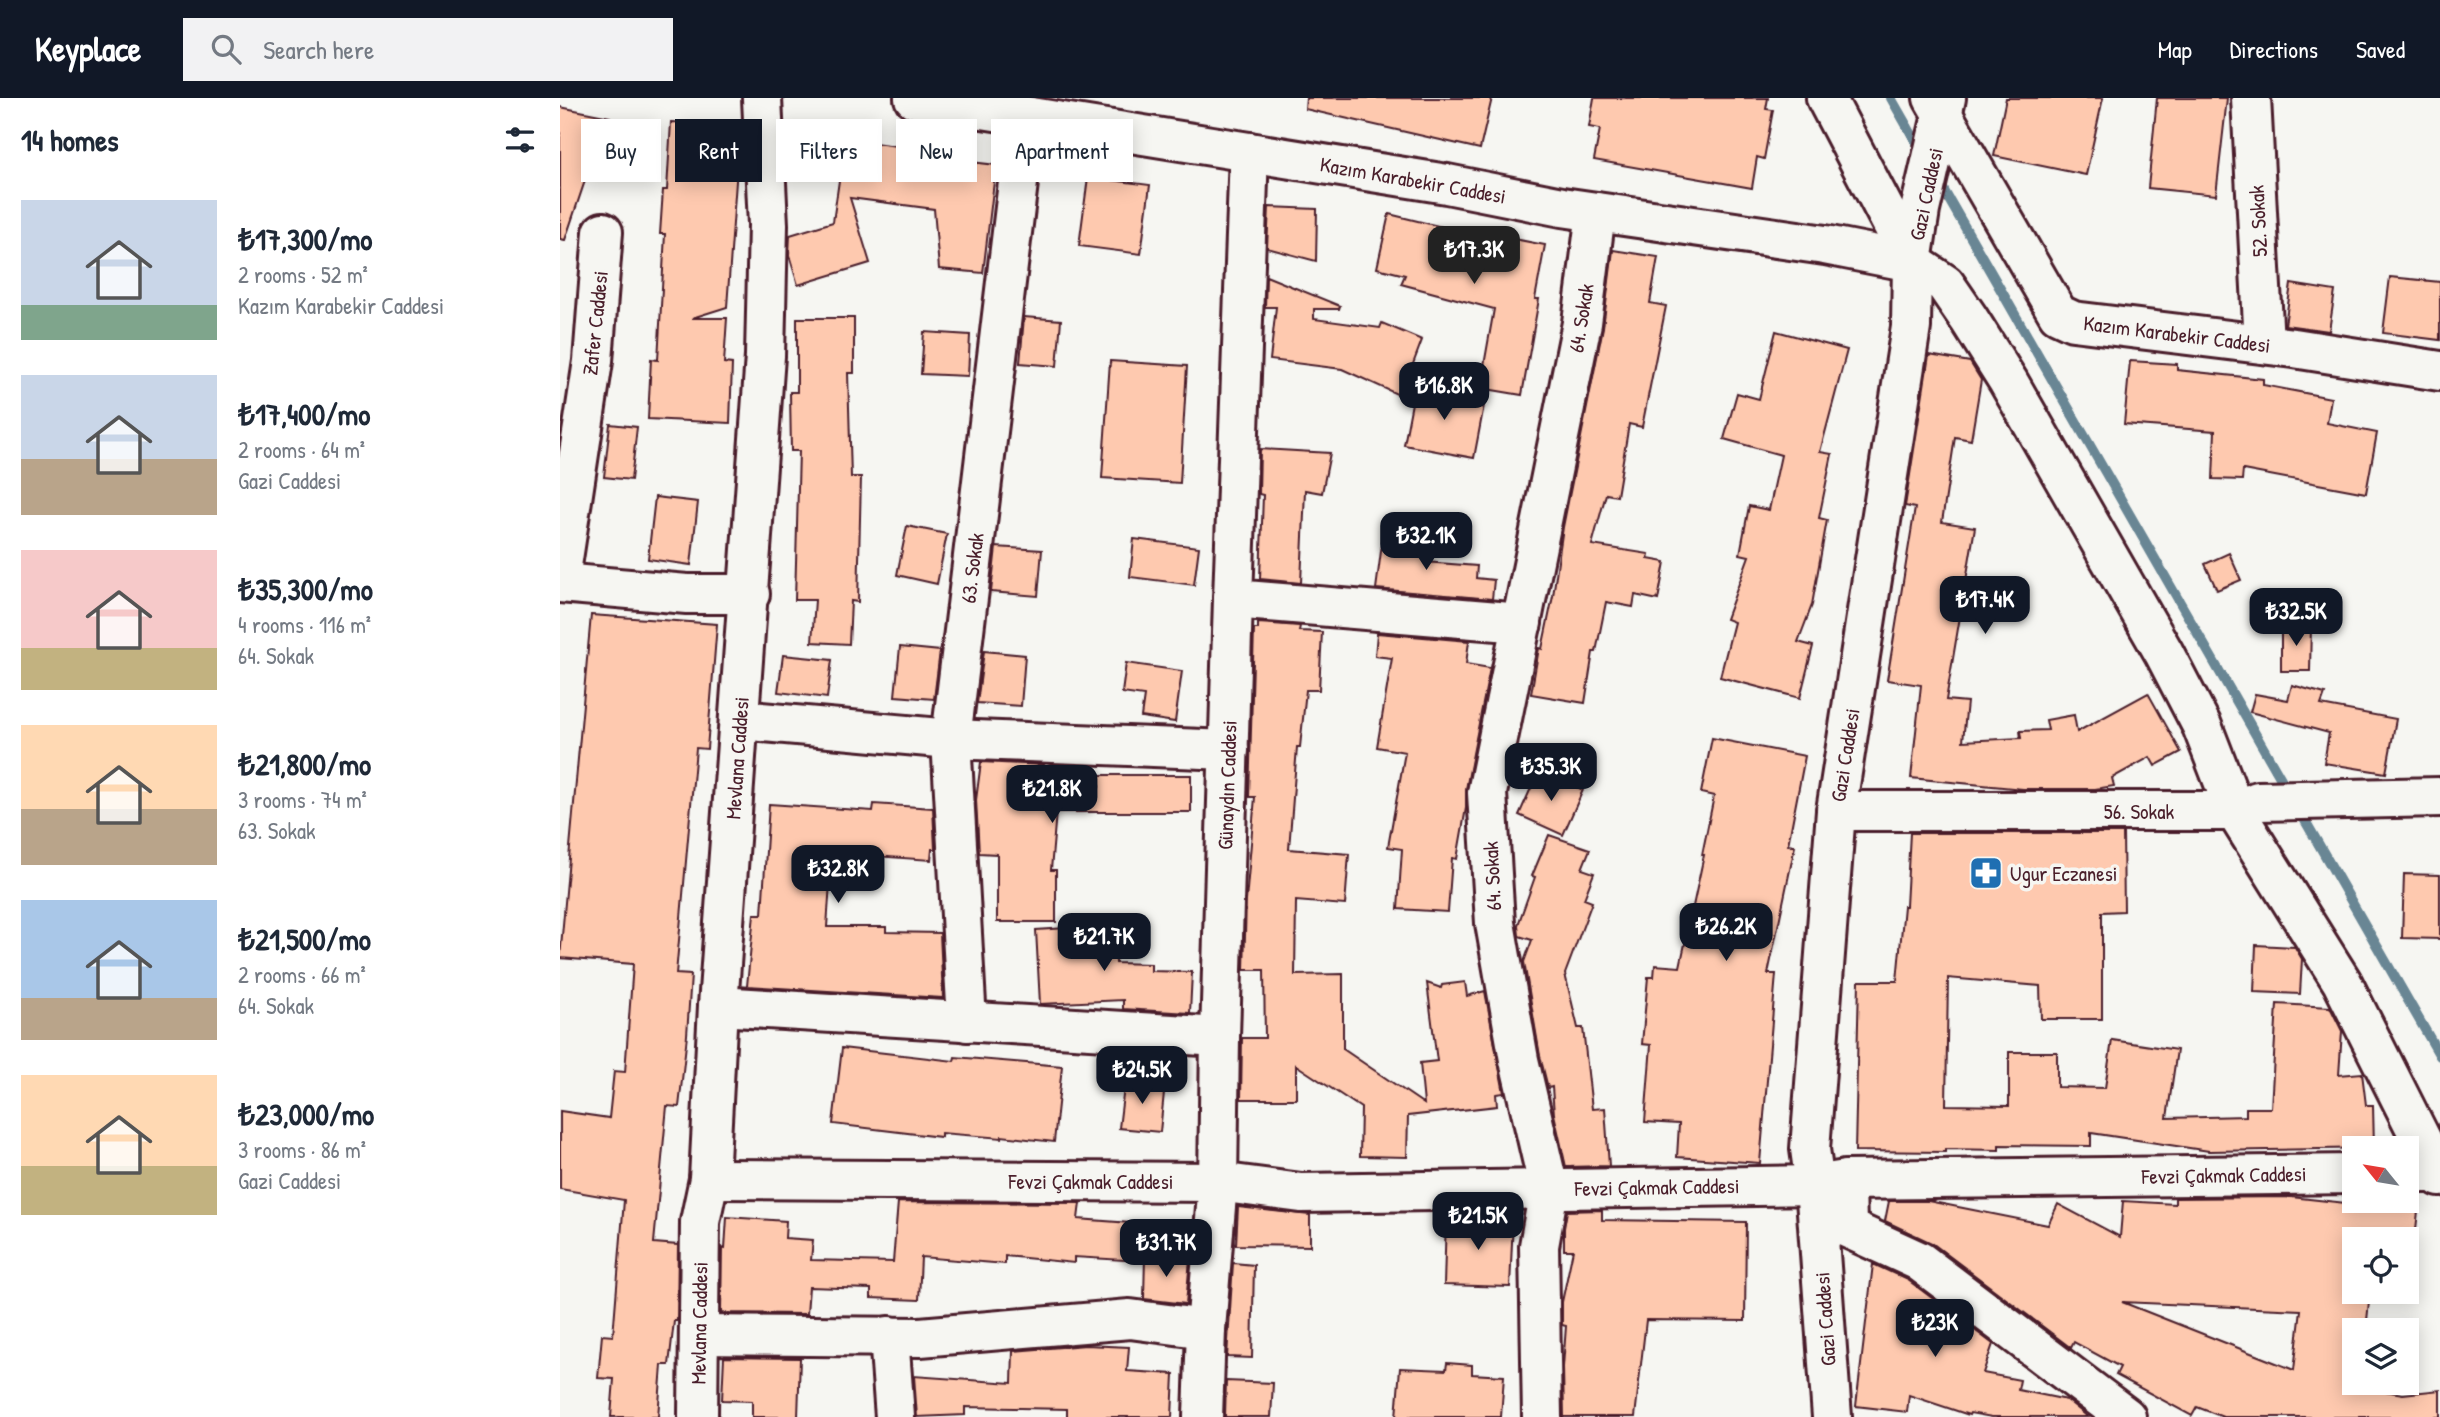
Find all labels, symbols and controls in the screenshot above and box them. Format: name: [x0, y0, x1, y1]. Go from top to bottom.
search box: [183, 18, 673, 81]
text: Keyplace: [35, 27, 141, 71]
icon: search: [207, 30, 245, 68]
text: Search here: [263, 32, 374, 67]
text: Map: [2158, 33, 2192, 65]
text: Directions: [2230, 33, 2318, 65]
text: Saved: [2356, 33, 2405, 65]
chip: Buy: [581, 119, 661, 182]
chip: Rent: [675, 119, 762, 182]
chip: Filters: [776, 119, 882, 182]
chip: New: [896, 119, 977, 182]
chip: Apartment: [991, 119, 1133, 182]
text: 14 homes: [21, 120, 119, 160]
icon: filters: [501, 121, 539, 159]
street label: Gazi Caddesi: [1902, 145, 1950, 243]
street label: Kazım Karabekir Caddesi: [1318, 149, 1508, 211]
street label: 52. Sokak: [2242, 184, 2274, 258]
text: ₺17,300/mo: [238, 219, 372, 259]
pin: ₺17.3K: [1417, 226, 1531, 286]
icon: home: [77, 228, 161, 312]
text: ₺17.3K: [1444, 233, 1504, 264]
text: 2 rooms · 52 m²: [238, 259, 368, 290]
street label: Zafer Caddesi: [575, 269, 615, 377]
street label: 64. Sokak: [1561, 281, 1601, 355]
text: Kazım Karabekir Caddesi: [238, 290, 444, 321]
street label: Kazım Karabekir Caddesi: [2082, 308, 2272, 360]
pin: ₺16.8K: [1387, 362, 1501, 422]
text: ₺16.8K: [1415, 369, 1473, 400]
text: ₺17,400/mo: [238, 394, 370, 434]
icon: home: [77, 403, 161, 487]
text: 2 rooms · 64 m²: [238, 434, 365, 465]
text: Gazi Caddesi: [238, 465, 341, 496]
pin: ₺32.1K: [1369, 512, 1483, 572]
text: ₺32.1K: [1396, 519, 1456, 550]
street label: 63. Sokak: [953, 531, 991, 605]
text: ₺35,300/mo: [238, 569, 373, 609]
pin: ₺17.4K: [1928, 576, 2042, 636]
icon: home: [77, 578, 161, 662]
text: ₺17.4K: [1956, 583, 2014, 614]
pin: ₺32.5K: [2239, 588, 2353, 648]
text: ₺32.5K: [2266, 595, 2326, 626]
text: 4 rooms · 116 m²: [238, 609, 371, 640]
text: 64. Sokak: [238, 640, 314, 671]
street label: Mevlana Caddesi: [718, 696, 756, 820]
street label: Gazi Caddesi: [1823, 706, 1867, 804]
street label: Günaydın Caddesi: [1210, 720, 1244, 850]
text: ₺21,800/mo: [238, 744, 371, 784]
pin: ₺35.3K: [1494, 744, 1608, 803]
text: ₺35.3K: [1521, 750, 1581, 781]
icon: home: [77, 753, 161, 837]
pin: ₺21.8K: [995, 766, 1109, 825]
text: ₺21.8K: [1022, 772, 1082, 803]
text: 3 rooms · 74 m²: [238, 784, 367, 815]
street label: 56. Sokak: [2104, 797, 2174, 826]
text: 63. Sokak: [238, 815, 316, 846]
street label: 64. Sokak: [1476, 840, 1508, 911]
pin: ₺32.8K: [781, 846, 895, 905]
text: ₺32.8K: [807, 852, 869, 883]
pharmacy icon: Ugur Eczanesi: [1967, 854, 2005, 892]
place label: Ugur Eczanesi: [2010, 859, 2118, 888]
pin: ₺26.2K: [1669, 904, 1783, 963]
text: ₺26.2K: [1696, 910, 1756, 941]
pin: ₺21.7K: [1047, 914, 1161, 973]
text: ₺21,500/mo: [238, 919, 371, 959]
text: ₺21.7K: [1074, 920, 1134, 951]
icon: home: [77, 928, 161, 1012]
text: 2 rooms · 66 m²: [238, 959, 366, 990]
text: 64. Sokak: [238, 990, 314, 1021]
pin: ₺24.5K: [1085, 1046, 1199, 1106]
text: ₺24.5K: [1112, 1053, 1172, 1084]
text: ₺23,000/mo: [238, 1094, 374, 1134]
icon: home: [77, 1103, 161, 1187]
text: 3 rooms · 86 m²: [238, 1134, 366, 1165]
north arrow: [2342, 1136, 2418, 1213]
map controls: [2342, 1136, 2419, 1395]
street label: Fevzi Çakmak Caddesi: [2140, 1159, 2307, 1191]
text: Gazi Caddesi: [238, 1165, 341, 1196]
street label: Fevzi Çakmak Caddesi: [1008, 1167, 1173, 1196]
street label: Fevzi Çakmak Caddesi: [1573, 1171, 1740, 1203]
pin: ₺21.5K: [1421, 1192, 1535, 1252]
text: ₺21.5K: [1449, 1199, 1507, 1230]
pin: ₺31.7K: [1109, 1220, 1223, 1279]
text: ₺31.7K: [1136, 1226, 1196, 1257]
button: locate: [2342, 1227, 2419, 1304]
street label: Mevlana Caddesi: [683, 1261, 715, 1385]
street label: Gazi Caddesi: [1807, 1271, 1843, 1367]
pin: ₺23K: [1894, 1300, 1976, 1359]
text: ₺23K: [1912, 1306, 1958, 1337]
button: layers: [2342, 1318, 2419, 1395]

